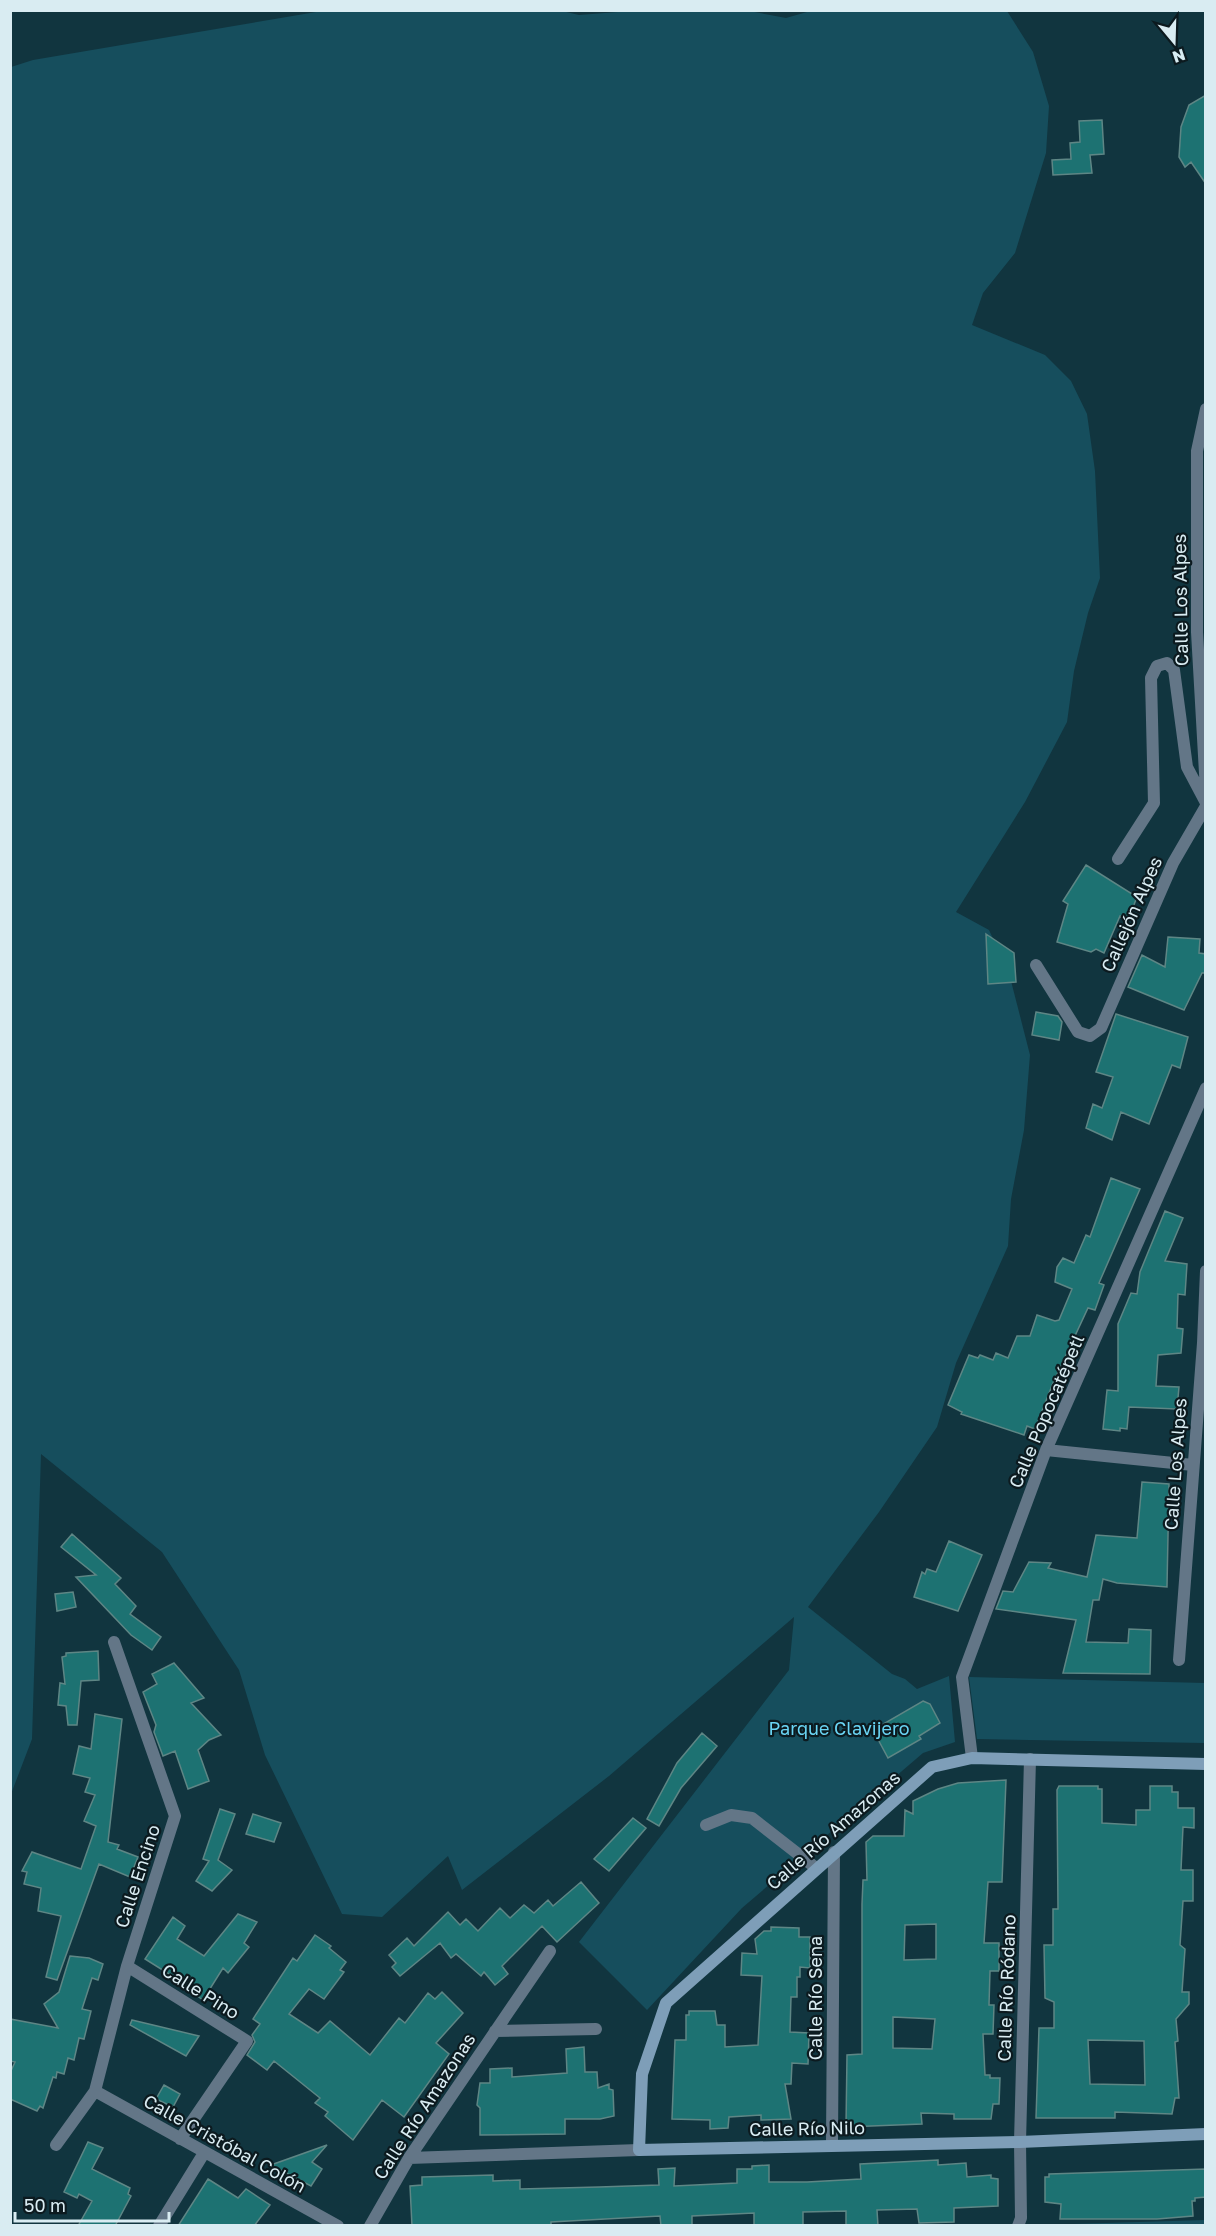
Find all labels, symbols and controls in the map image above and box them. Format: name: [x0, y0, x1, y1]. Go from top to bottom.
north arrow: [1144, 12, 1204, 72]
text: N: [1170, 45, 1188, 68]
street label: Calle Los Alpes: [1168, 534, 1192, 666]
street label: Callejón Alpes: [1096, 853, 1166, 975]
street label: Calle Popocatépetl: [1004, 1331, 1088, 1491]
street label: Calle Los Alpes: [1159, 1397, 1191, 1531]
park label: Parque Clavijero: [768, 1717, 910, 1739]
street label: Calle Río Amazonas: [762, 1766, 904, 1894]
street label: Calle Encino: [110, 1822, 164, 1930]
street label: Calle Río Ródano: [992, 1914, 1020, 2062]
street label: Calle Río Sena: [804, 1936, 826, 2060]
street label: Calle Pino: [158, 1959, 244, 2023]
street label: Calle Río Amazonas: [368, 2029, 480, 2183]
street label: Calle Cristóbal Colón: [140, 2089, 310, 2197]
street label: Calle Río Nilo: [749, 2116, 865, 2140]
scale bar: [15, 2185, 170, 2223]
text: 50 m: [24, 2194, 66, 2216]

